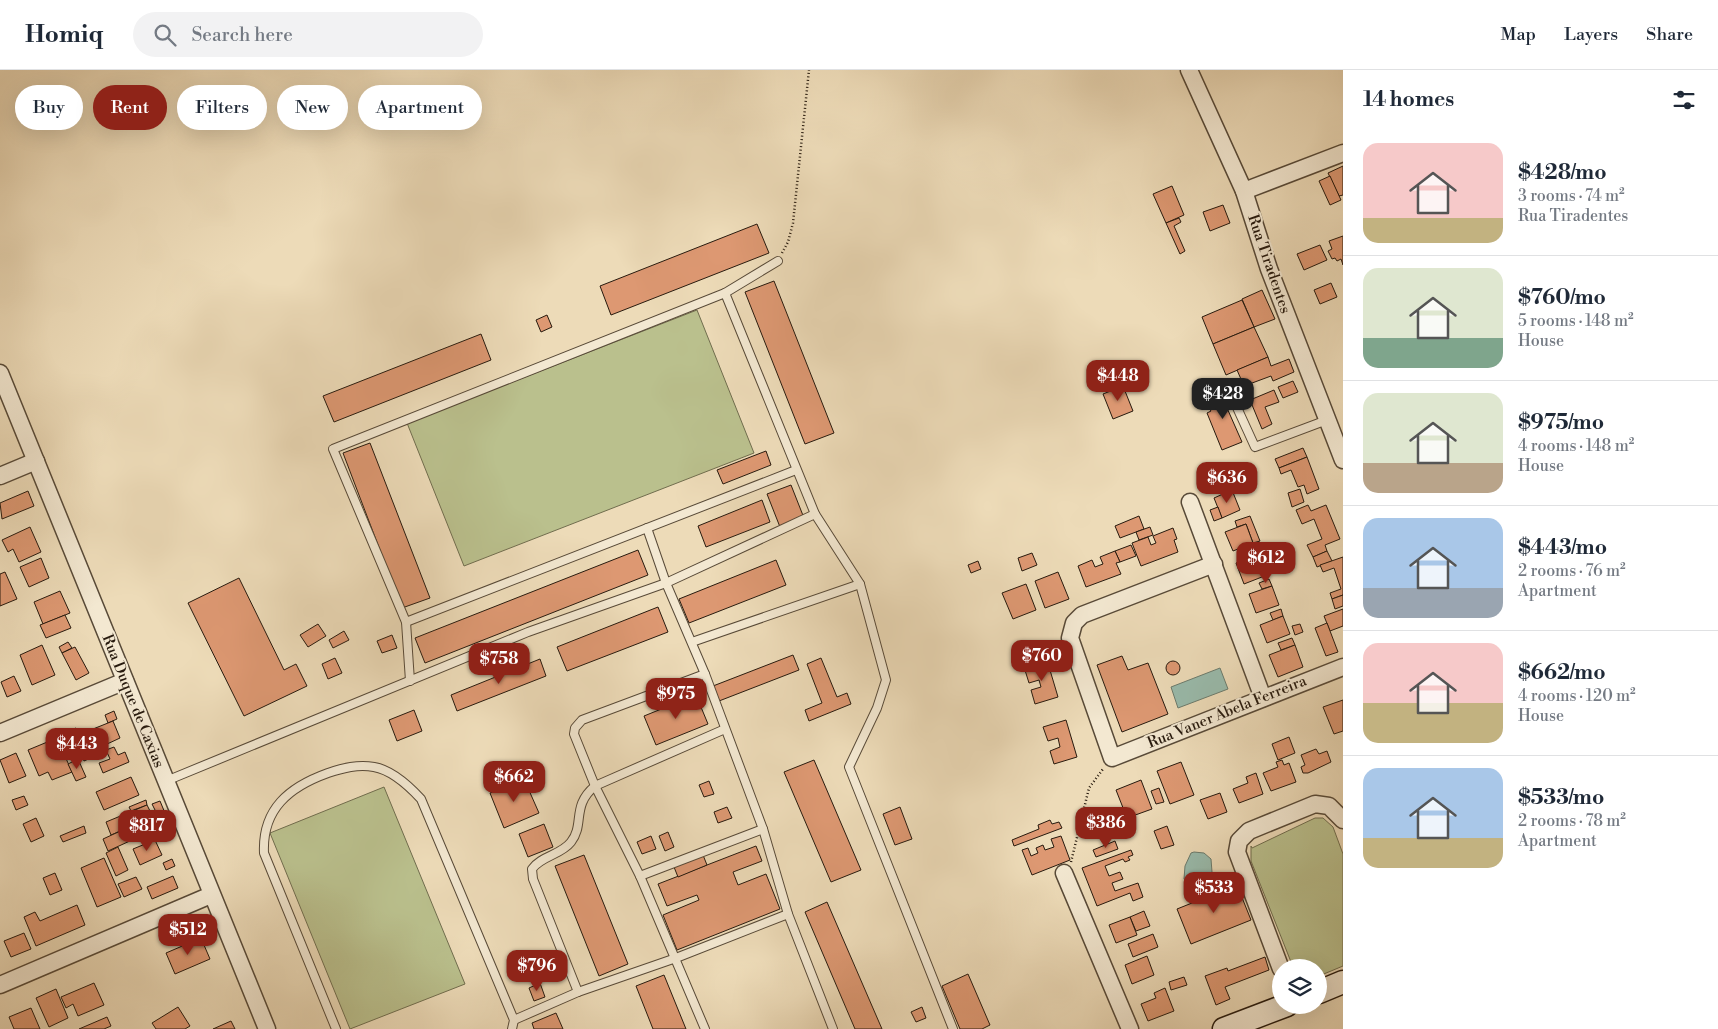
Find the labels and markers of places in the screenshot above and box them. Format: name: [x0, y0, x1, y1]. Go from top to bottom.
pin: $448: [1088, 360, 1148, 402]
pin: $428: [1193, 378, 1253, 420]
pin: $636: [1197, 462, 1257, 504]
pin: $612: [1236, 542, 1296, 584]
pin: $760: [1012, 640, 1072, 682]
pin: $758: [469, 642, 529, 685]
pin: $975: [646, 678, 706, 720]
pin: $443: [47, 728, 107, 770]
pin: $662: [484, 760, 544, 803]
pin: $386: [1076, 806, 1136, 849]
pin: $817: [117, 810, 177, 852]
pin: $533: [1184, 872, 1244, 914]
pin: $512: [158, 914, 218, 956]
pin: $796: [507, 950, 567, 992]

